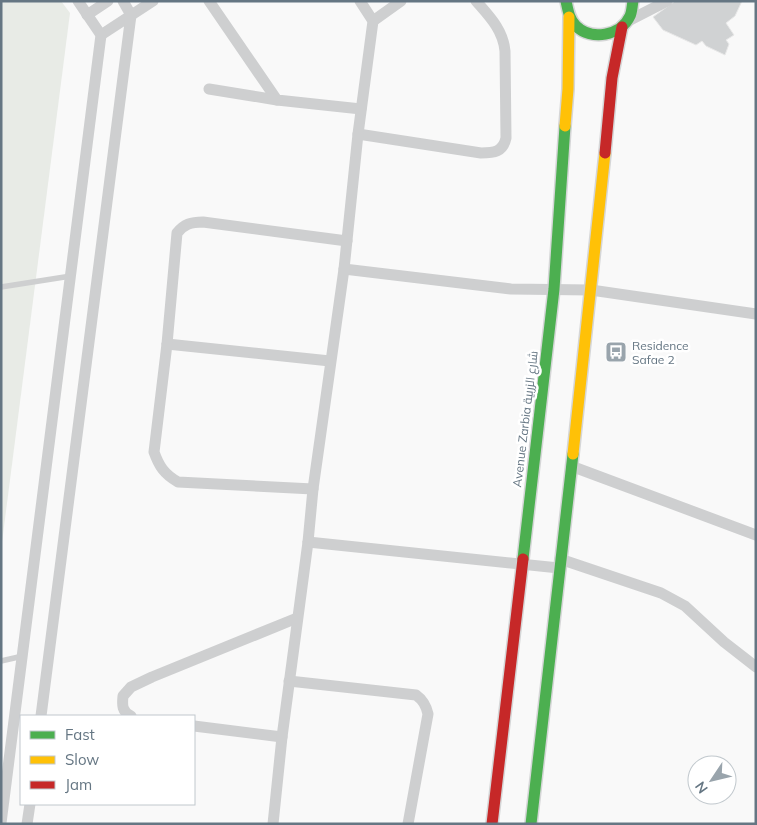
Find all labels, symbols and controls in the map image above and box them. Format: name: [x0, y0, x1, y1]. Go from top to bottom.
place label: Residence Safae 2: [632, 338, 689, 367]
bus stop icon: Residence Safae 2: [604, 340, 628, 364]
street label: Avenue Zarbia شارع الزربية: [509, 350, 542, 488]
legend: [20, 715, 195, 805]
text: Fast: [65, 725, 95, 744]
text: Slow: [65, 750, 99, 769]
north arrow: [687, 755, 737, 805]
text: Jam: [65, 775, 92, 794]
text: N: [691, 778, 712, 797]

